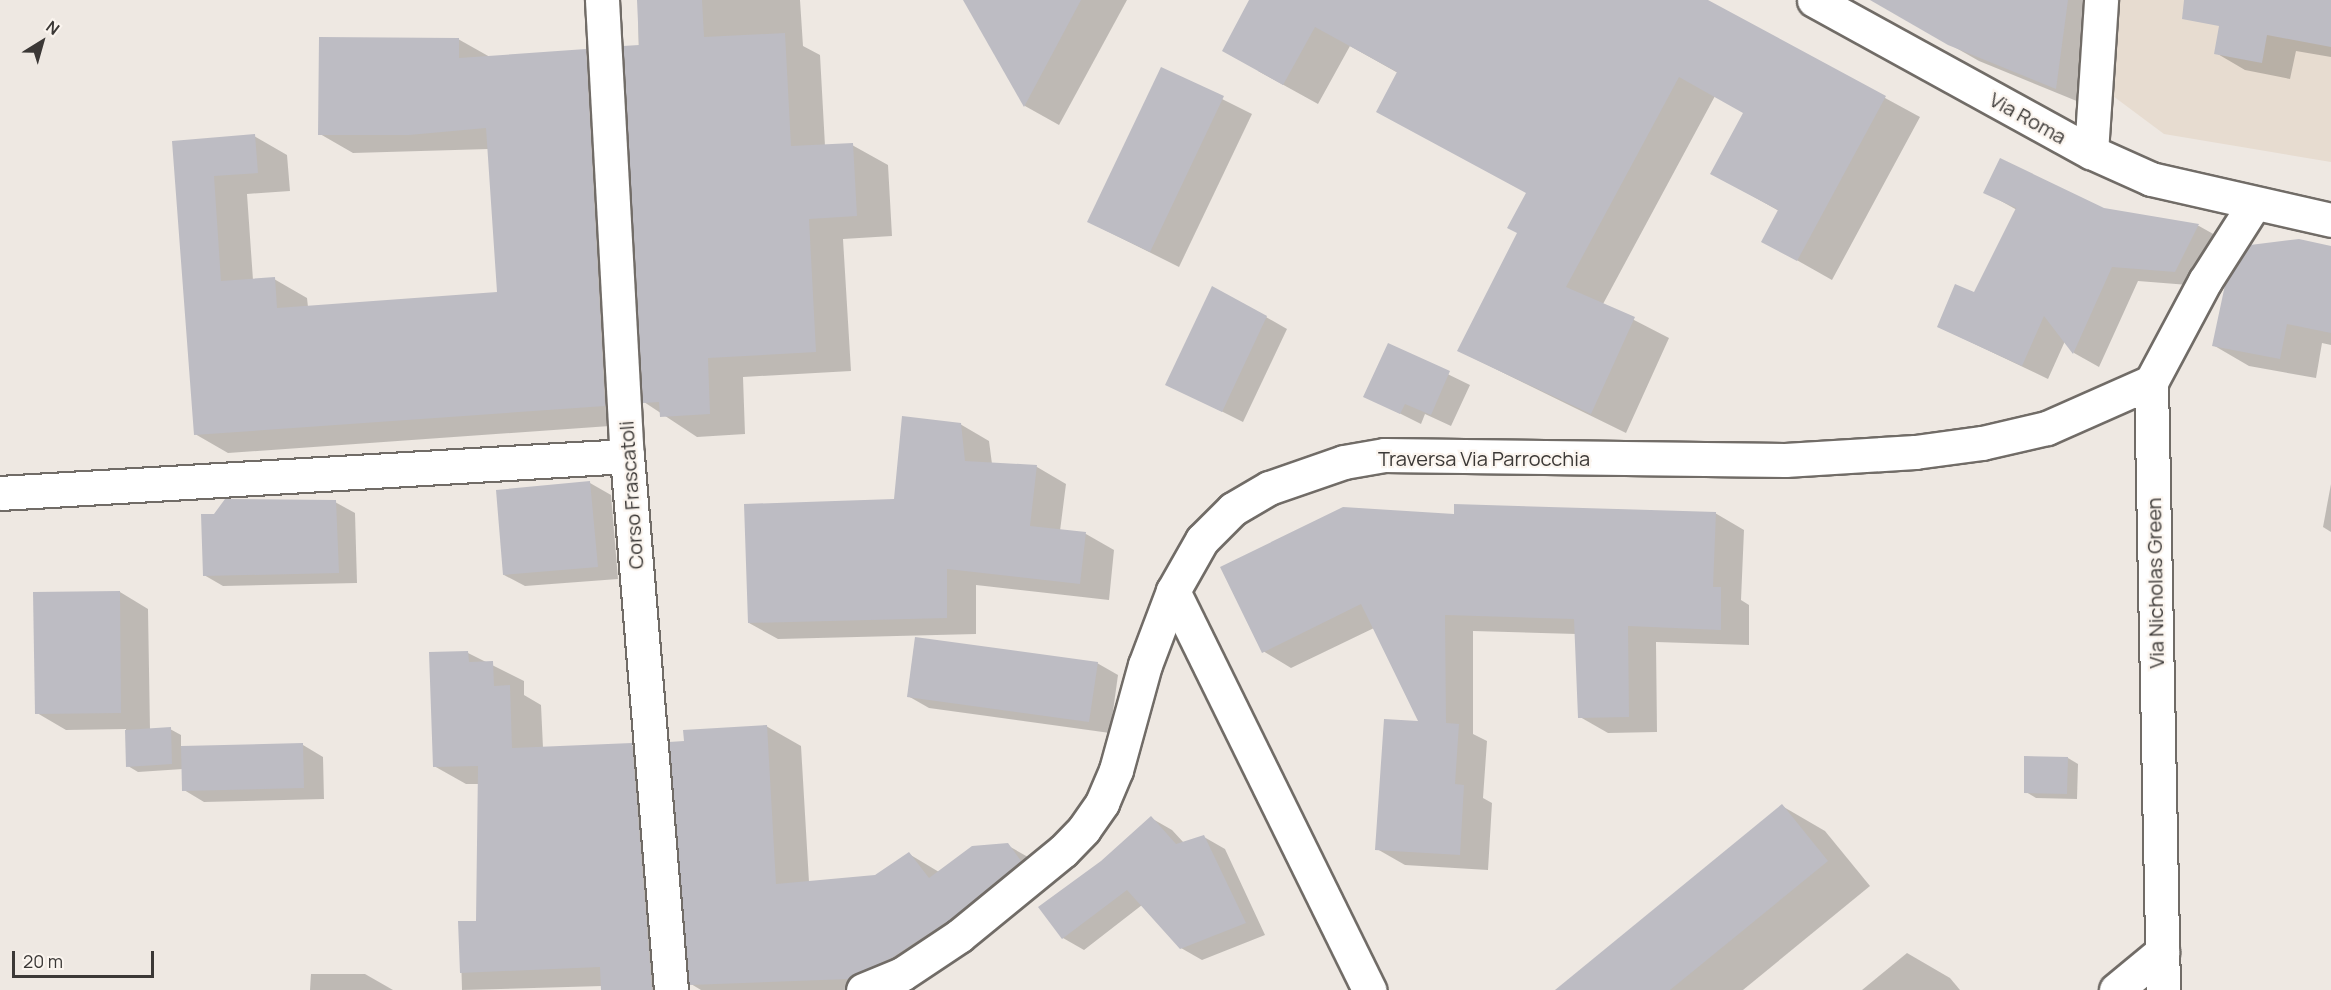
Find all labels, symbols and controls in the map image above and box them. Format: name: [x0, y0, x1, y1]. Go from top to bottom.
north arrow: [12, 12, 72, 72]
text: N: [42, 15, 64, 40]
street label: Via Roma: [1985, 87, 2071, 149]
street label: Corso Frascatoli: [614, 420, 648, 570]
street label: Traversa Via Parrocchia: [1378, 446, 1590, 470]
street label: Via Nicholas Green: [2142, 497, 2168, 669]
scale bar: [15, 939, 158, 977]
text: 20 m: [23, 949, 63, 973]

